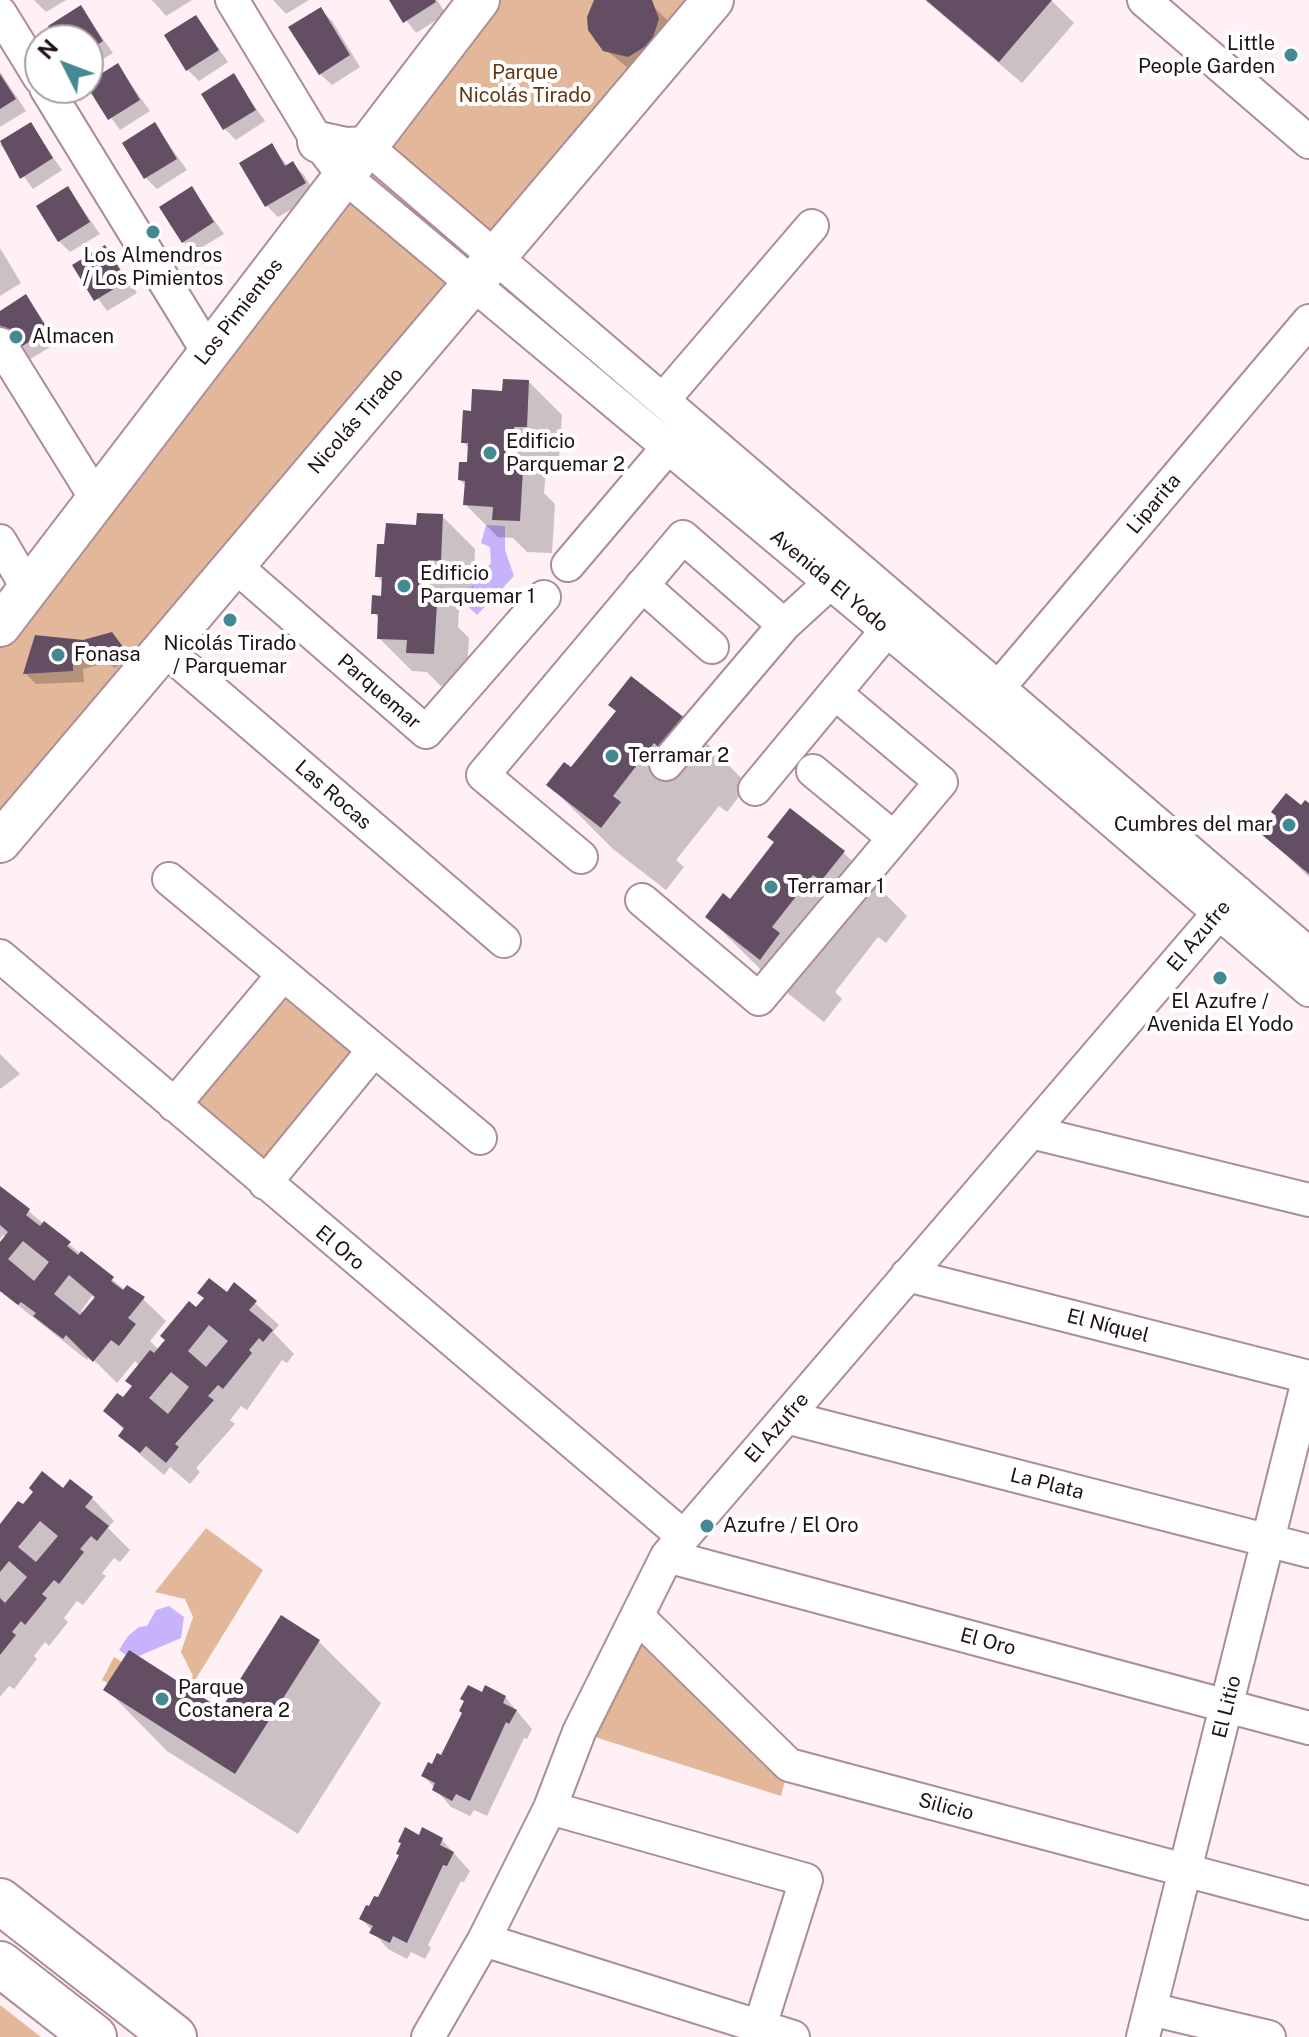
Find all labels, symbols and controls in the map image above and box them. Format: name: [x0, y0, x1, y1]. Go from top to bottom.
north arrow: [24, 24, 104, 104]
place label: Little People Garden: [1138, 32, 1275, 79]
text: N: [32, 34, 63, 64]
marker: Little People Garden: [1282, 46, 1300, 64]
park label: Parque Nicolás Tirado: [459, 61, 591, 108]
marker: Los Almendros / Los Pimientos: [144, 223, 162, 241]
place label: Los Almendros / Los Pimientos: [83, 244, 223, 291]
street label: Los Pimientos: [190, 254, 288, 370]
place label: Almacen: [32, 325, 114, 349]
marker: Almacen: [7, 328, 25, 346]
street label: Nicolás Tirado: [303, 363, 409, 479]
place label: Edificio Parquemar 2: [506, 430, 625, 477]
marker: Edificio Parquemar 2: [481, 444, 499, 462]
street label: Liparita: [1122, 469, 1186, 539]
street label: Avenida El Yodo: [765, 525, 893, 637]
place label: Edificio Parquemar 1: [420, 562, 535, 609]
marker: Edificio Parquemar 1: [395, 577, 413, 595]
marker: Nicolás Tirado / Parquemar: [221, 611, 239, 629]
place label: Nicolás Tirado / Parquemar: [164, 632, 296, 679]
place label: Fonasa: [74, 643, 141, 667]
marker: Fonasa: [49, 646, 67, 664]
street label: Parquemar: [333, 649, 425, 735]
place label: Terramar 2: [628, 744, 729, 768]
marker: Terramar 2: [603, 747, 621, 765]
street label: Las Rocas: [290, 755, 376, 835]
place label: Cumbres del mar: [1114, 813, 1273, 837]
marker: Cumbres del mar: [1280, 816, 1298, 834]
place label: Terramar 1: [787, 875, 884, 899]
marker: Terramar 1: [762, 878, 780, 896]
street label: El Azufre: [1162, 896, 1236, 976]
marker: El Azufre / Avenida El Yodo: [1211, 969, 1229, 987]
place label: El Azufre / Avenida El Yodo: [1146, 990, 1294, 1037]
street label: El Oro: [311, 1221, 369, 1275]
street label: El Níquel: [1064, 1304, 1152, 1348]
street label: El Azufre: [740, 1388, 814, 1468]
street label: La Plata: [1008, 1463, 1086, 1505]
place label: Azufre / El Oro: [723, 1514, 859, 1538]
marker: Azufre / El Oro: [698, 1517, 716, 1535]
street label: El Oro: [958, 1623, 1018, 1661]
street label: El Litio: [1208, 1673, 1246, 1741]
place label: Parque Costanera 2: [178, 1676, 290, 1723]
marker: Parque Costanera 2: [153, 1690, 171, 1708]
street label: Silicio: [916, 1788, 976, 1826]

